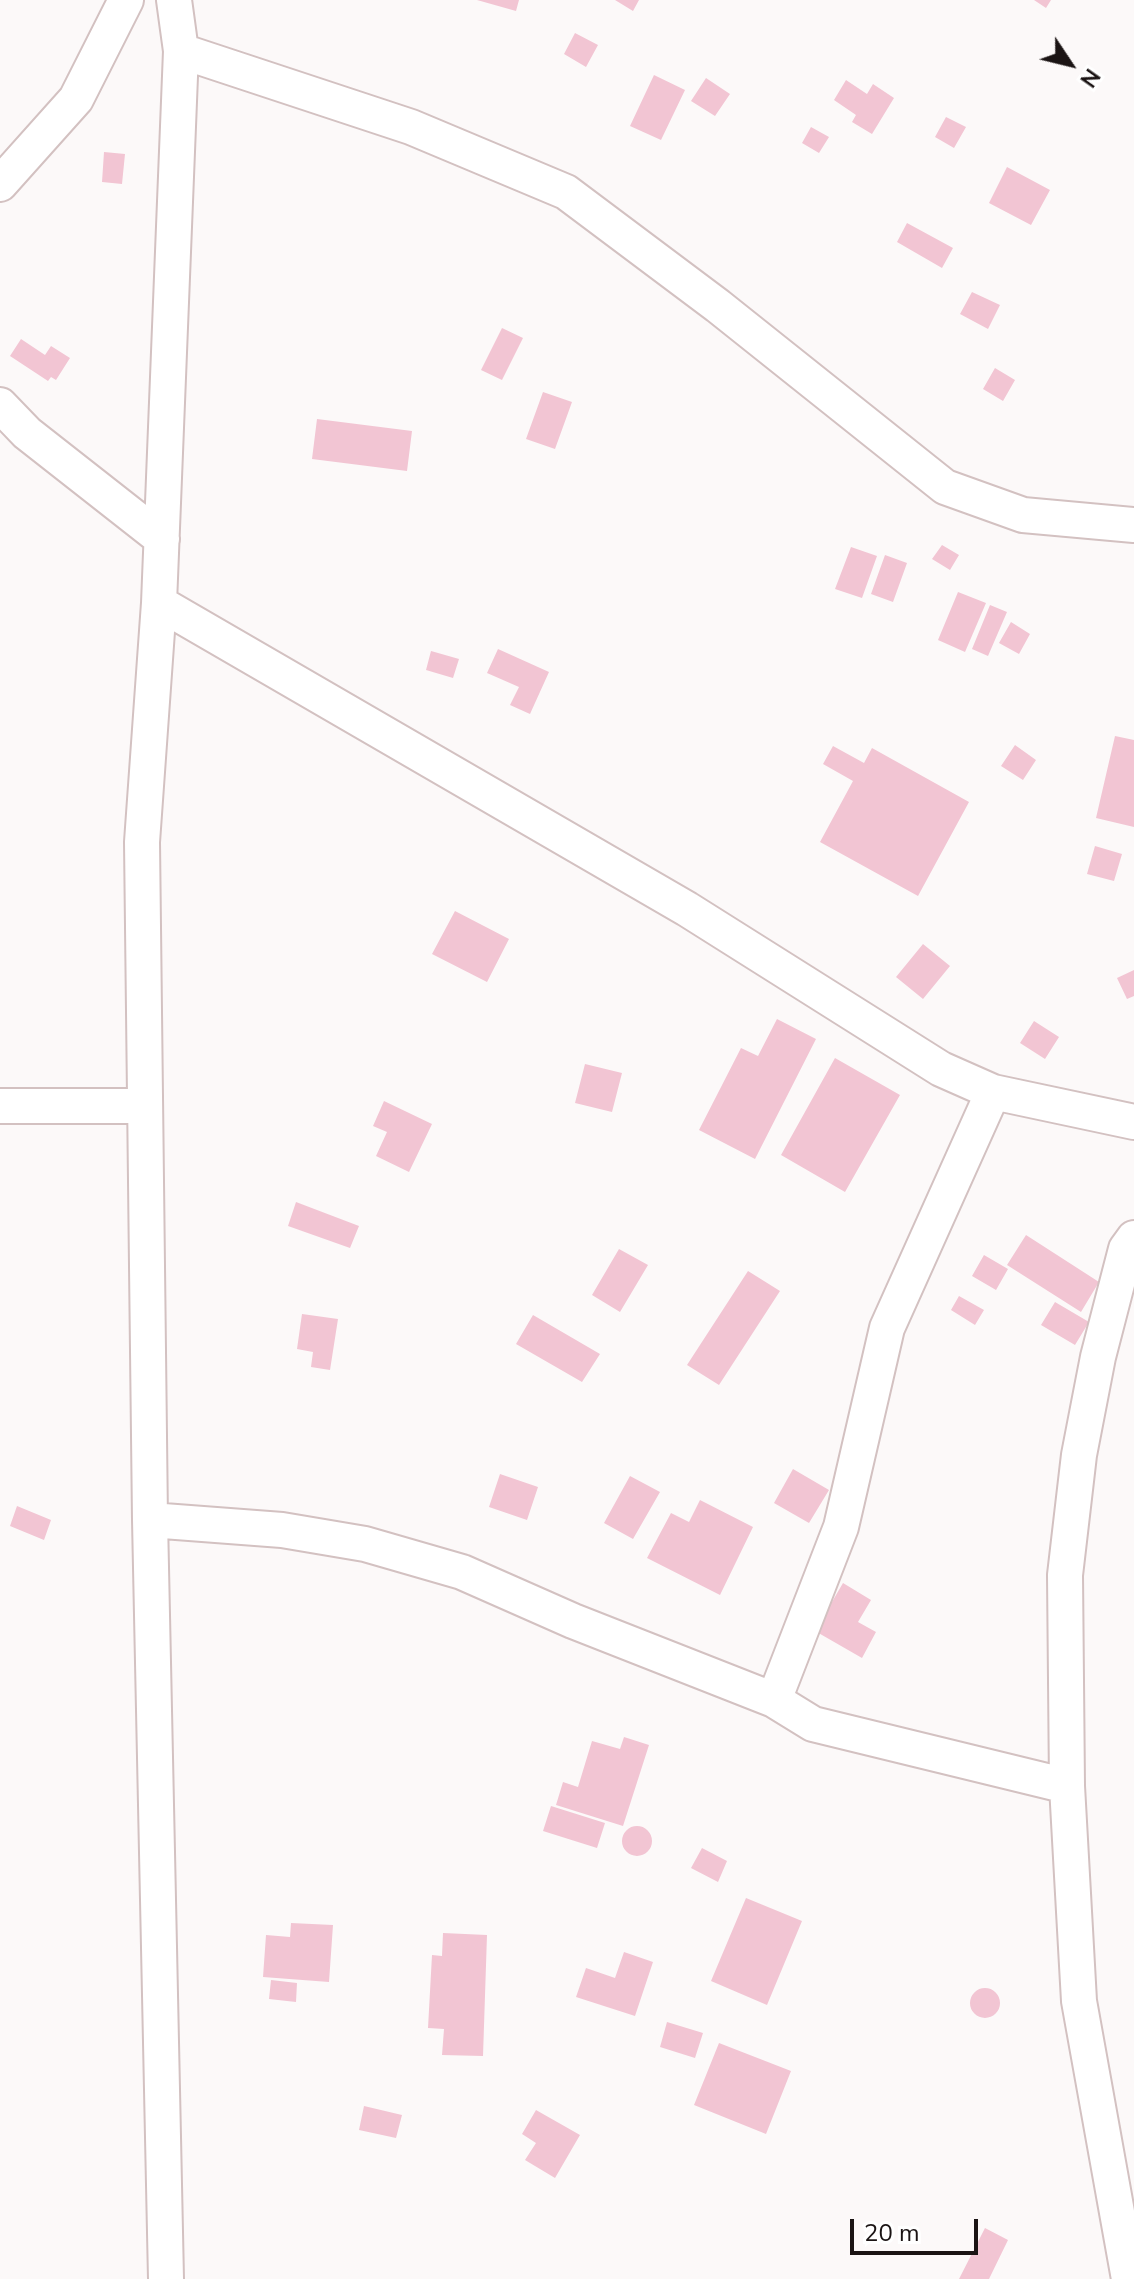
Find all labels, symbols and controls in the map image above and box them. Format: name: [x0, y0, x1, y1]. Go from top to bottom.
north arrow: [1030, 24, 1110, 104]
text: N: [1073, 62, 1107, 93]
scale bar: [854, 2203, 982, 2253]
text: 20 m: [864, 2217, 920, 2249]

